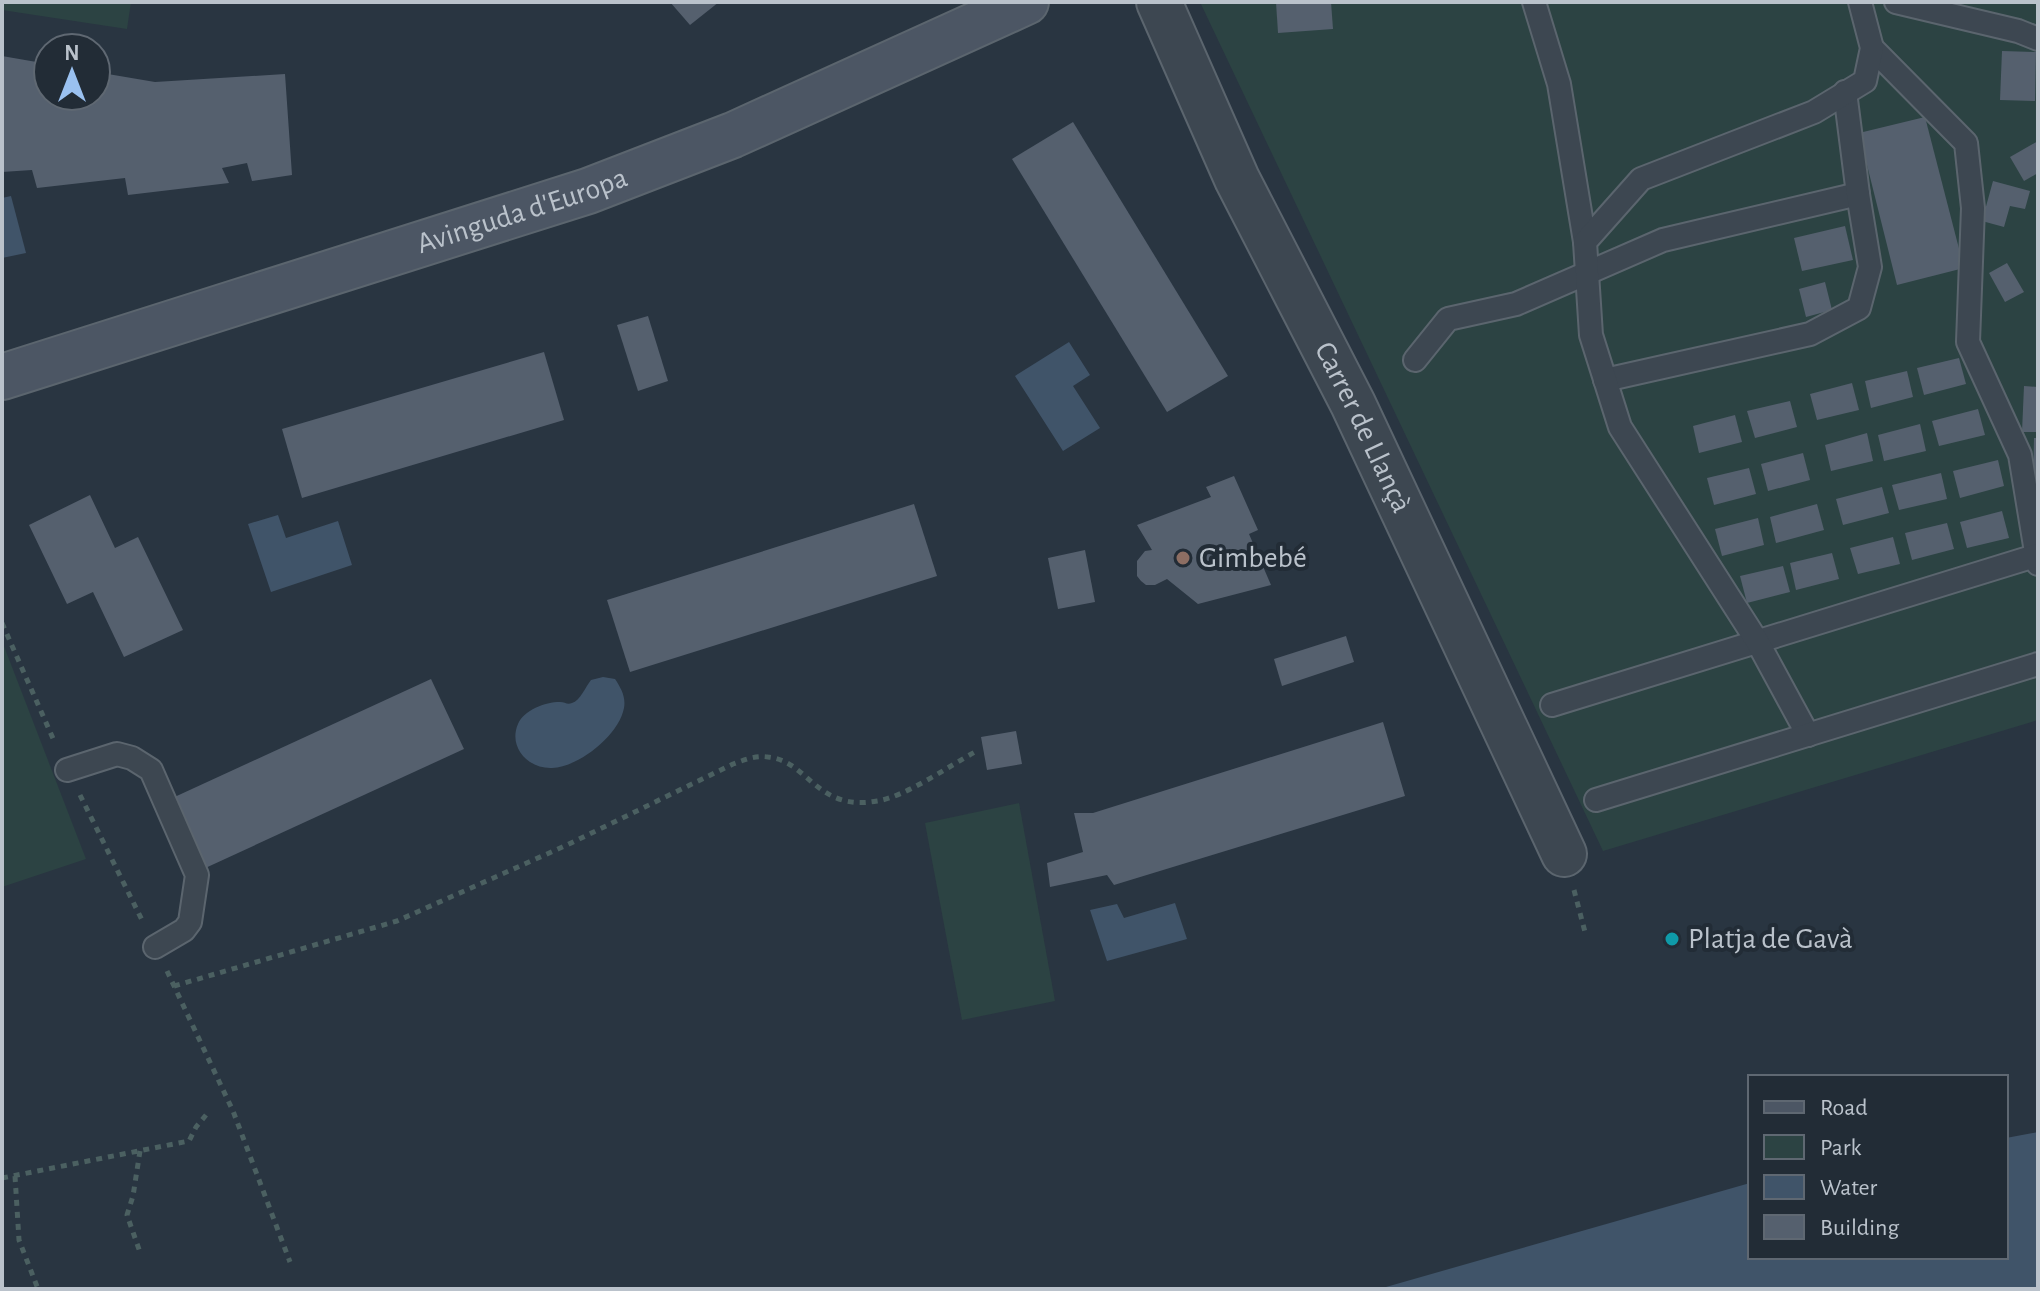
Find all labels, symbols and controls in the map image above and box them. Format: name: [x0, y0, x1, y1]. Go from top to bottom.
north arrow: [32, 32, 112, 112]
text: N: [64, 42, 80, 64]
street label: Avinguda d'Europa: [413, 162, 632, 259]
street label: Carrer de Llançà: [1309, 337, 1417, 517]
place label: Gimbebé: [1199, 543, 1307, 573]
marker: Gimbebé: [1174, 549, 1192, 567]
place label: Platja de Gavà: [1688, 924, 1853, 954]
marker: Platja de Gavà: [1663, 930, 1681, 948]
legend: [1748, 1075, 2008, 1259]
text: Road: [1820, 1096, 1868, 1120]
text: Park: [1820, 1136, 1861, 1160]
text: Water: [1820, 1176, 1878, 1200]
text: Building: [1820, 1216, 1899, 1240]

